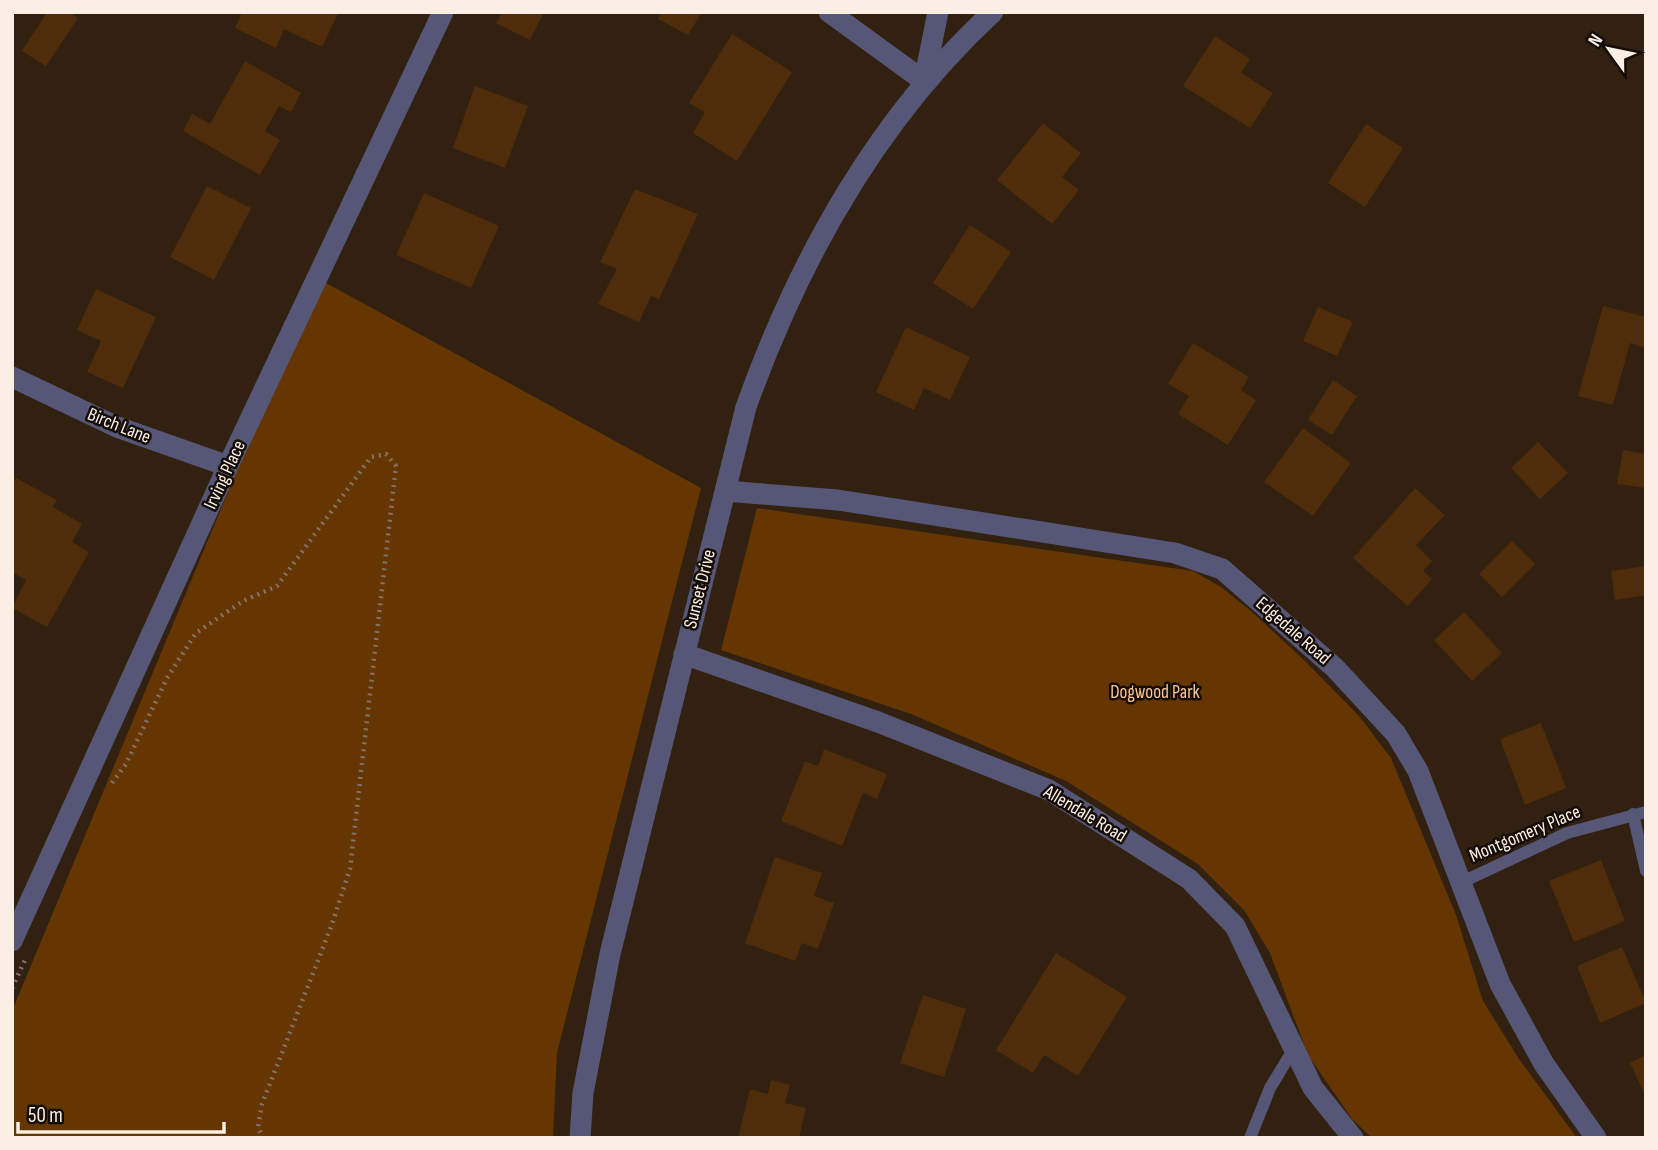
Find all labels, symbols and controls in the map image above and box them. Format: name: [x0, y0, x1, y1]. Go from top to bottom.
north arrow: [1574, 14, 1644, 84]
text: N: [1584, 30, 1608, 51]
street label: Birch Lane: [84, 403, 154, 449]
street label: Irving Place: [199, 437, 251, 513]
street label: Sunset Drive: [679, 547, 721, 631]
street label: Edgedale Road: [1251, 592, 1335, 670]
park label: Dogwood Park: [1110, 681, 1201, 704]
street label: Allendale Road: [1039, 780, 1130, 848]
street label: Montgomery Place: [1466, 800, 1584, 868]
scale bar: [18, 1090, 224, 1134]
text: 50 m: [28, 1103, 63, 1128]

